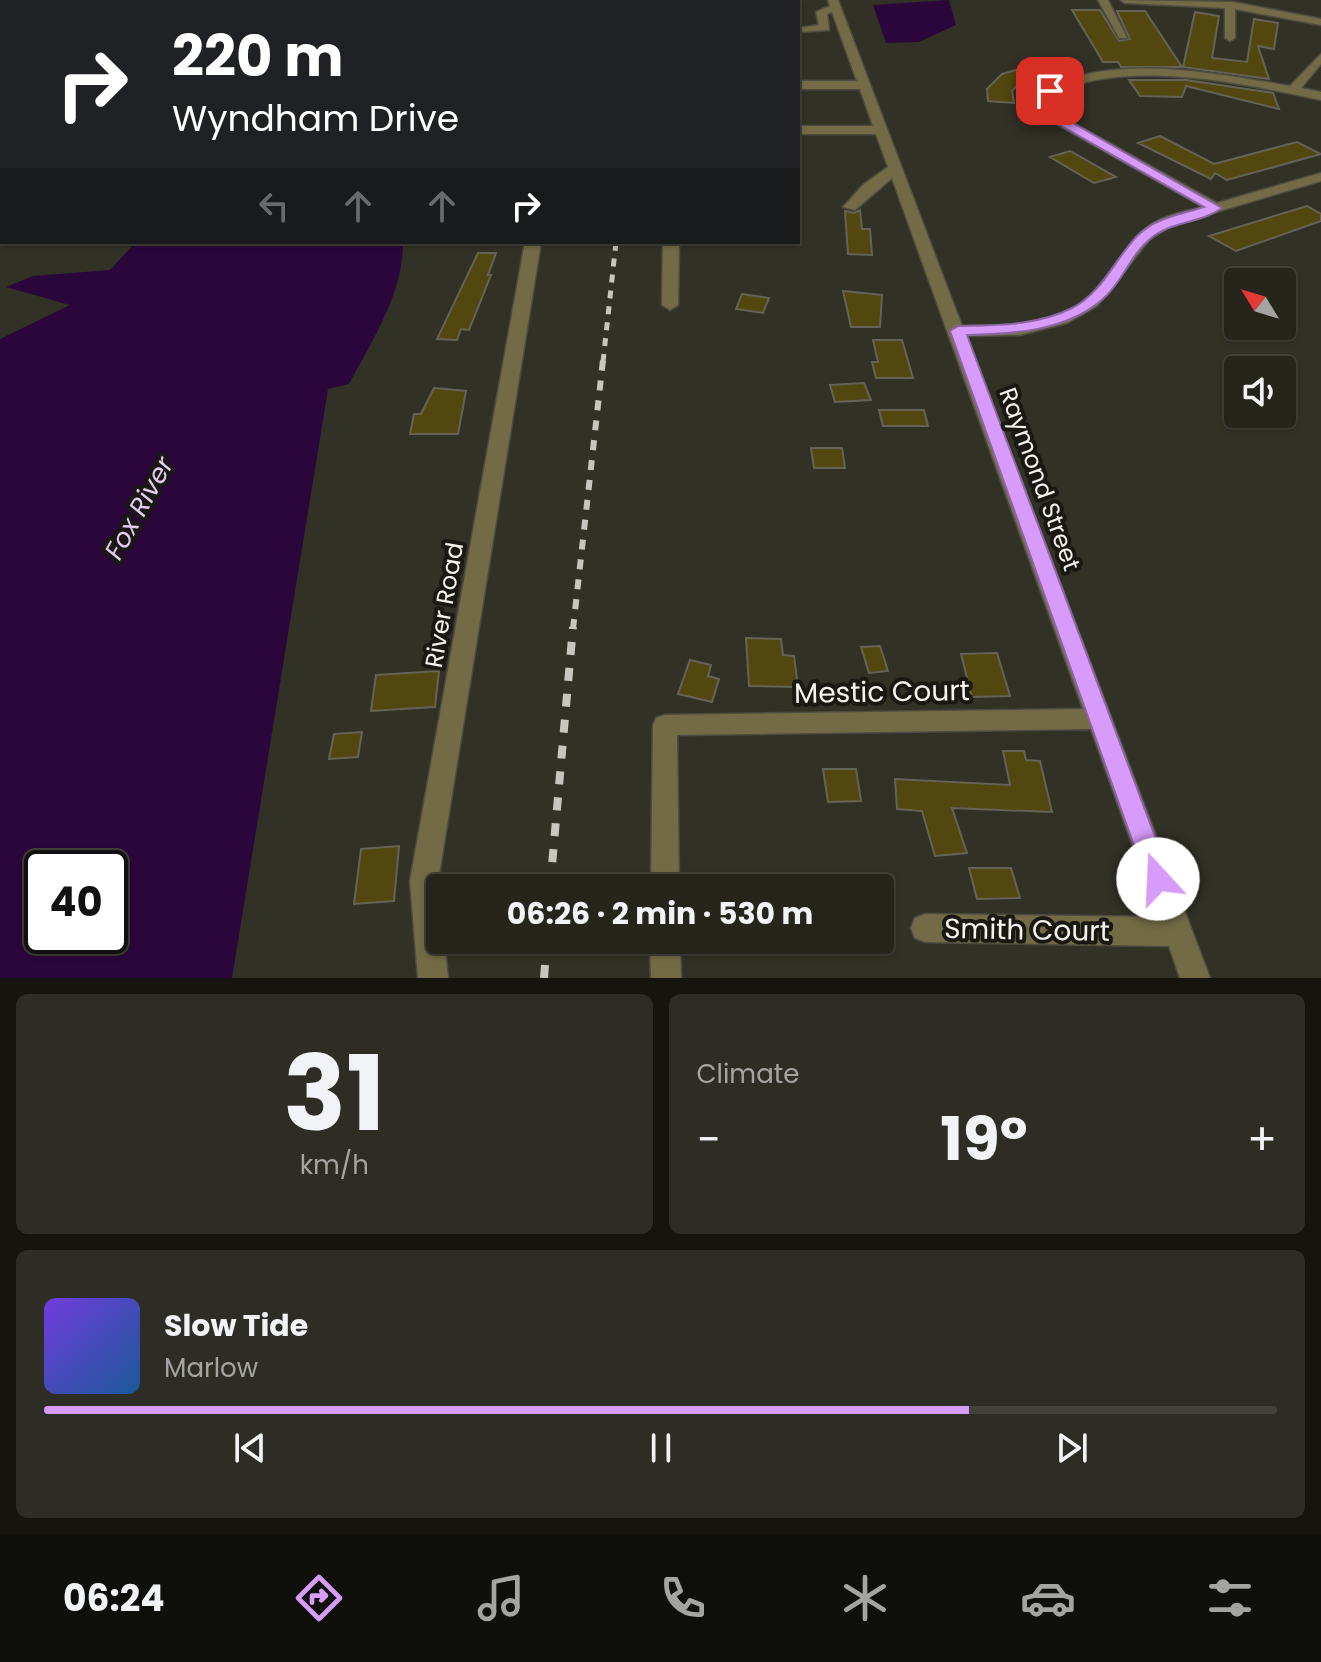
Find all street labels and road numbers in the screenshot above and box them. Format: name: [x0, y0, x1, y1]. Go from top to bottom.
street label: Raymond Street: [992, 383, 1088, 575]
street label: River Road: [417, 540, 471, 670]
street label: Mestic Court: [794, 671, 970, 713]
street label: Smith Court: [944, 909, 1110, 951]

